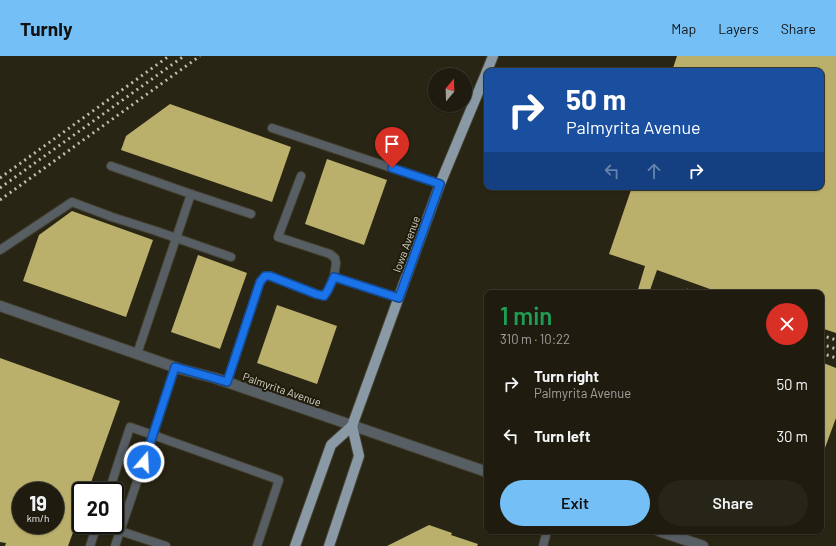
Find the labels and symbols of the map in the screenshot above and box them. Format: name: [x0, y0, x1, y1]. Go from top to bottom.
north arrow: [428, 68, 472, 112]
pin: [375, 127, 409, 168]
street label: Iowa Avenue: [390, 214, 422, 274]
street label: Palmyrita Avenue: [241, 369, 323, 409]
position arrow: [123, 441, 165, 483]
speed limit sign: 20: [72, 482, 124, 534]

